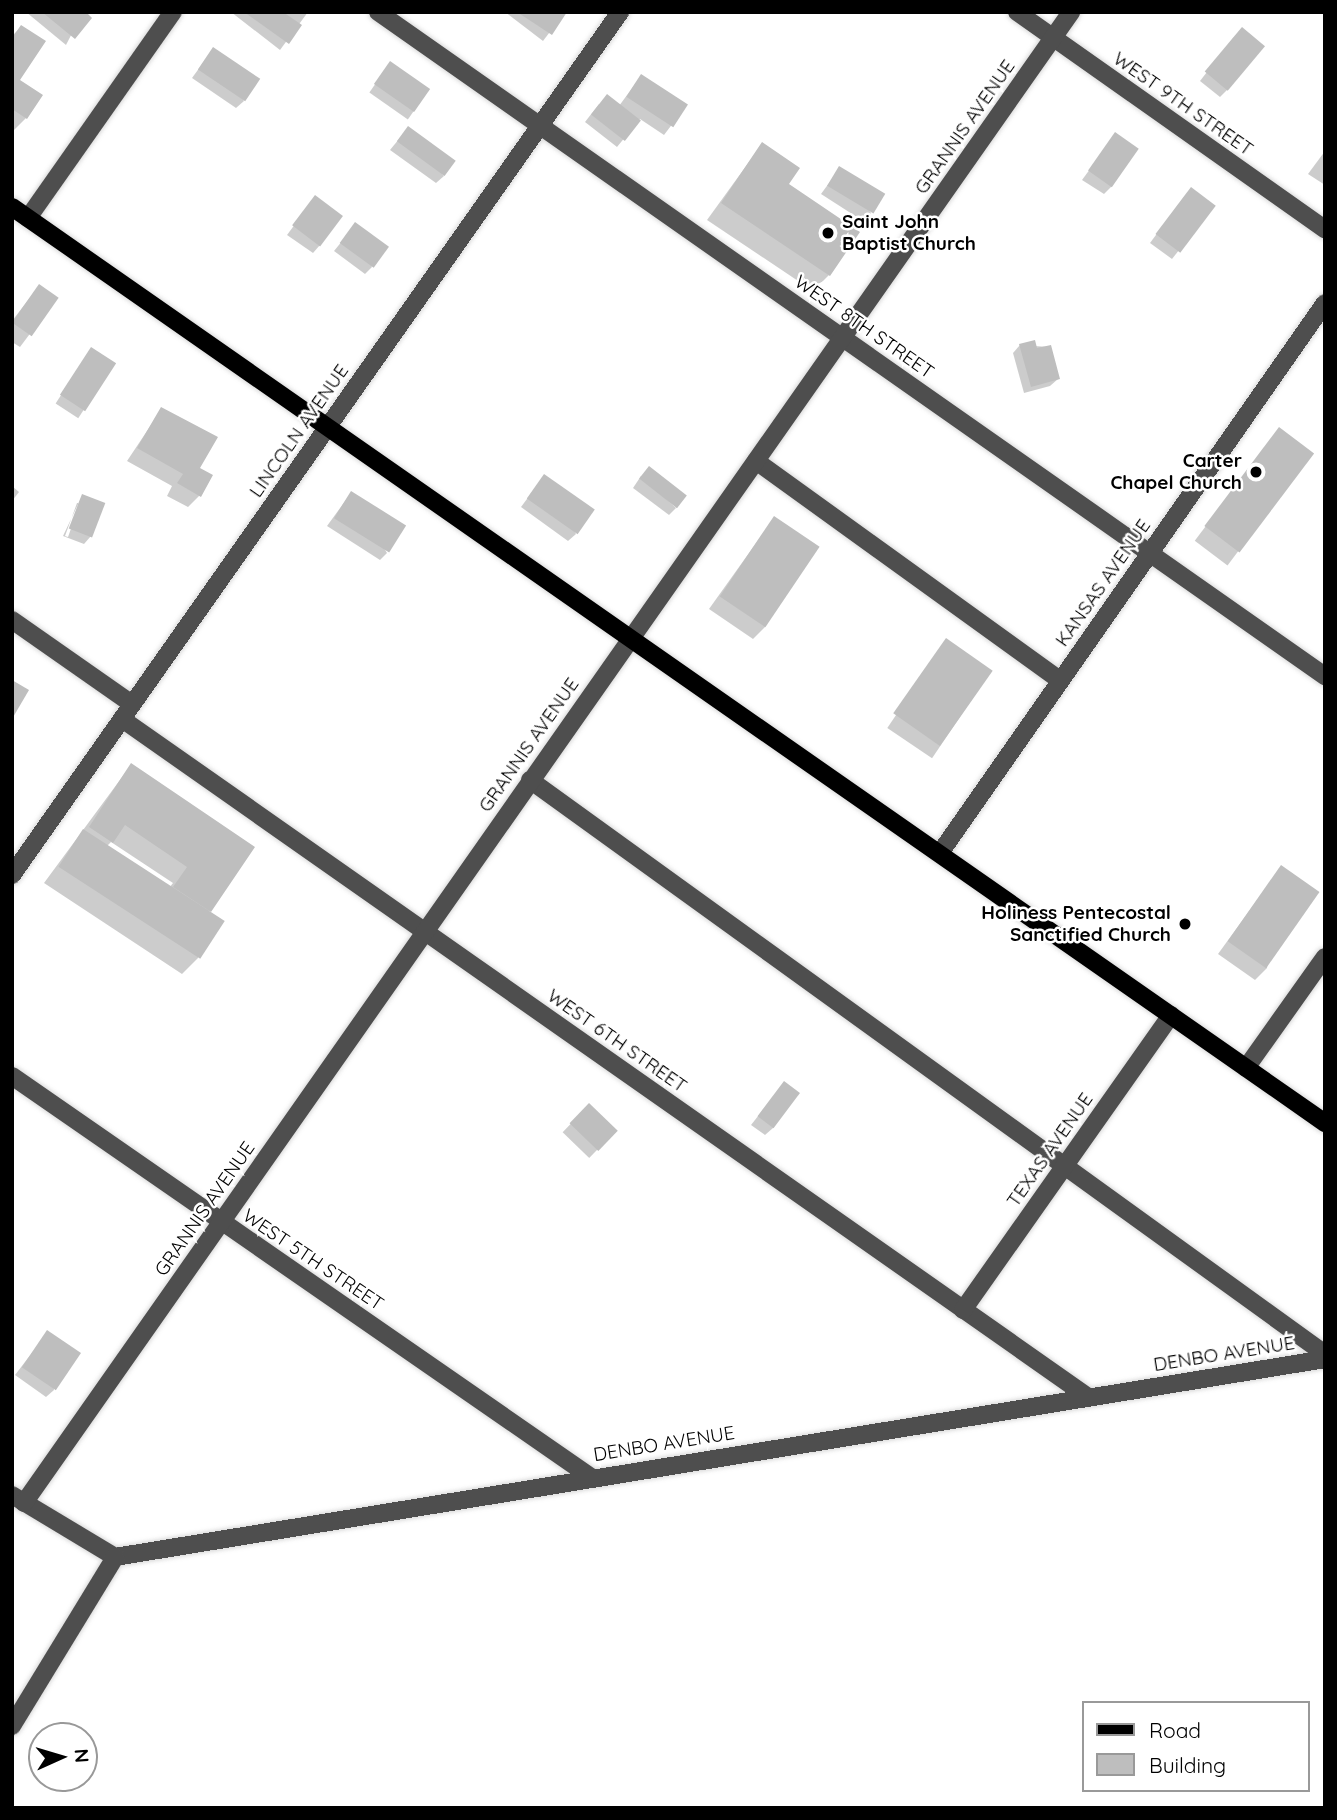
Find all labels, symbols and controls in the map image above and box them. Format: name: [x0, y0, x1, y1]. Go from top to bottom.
street label: WEST 9TH STREET: [1109, 47, 1257, 161]
street label: GRANNIS AVENUE: [910, 55, 1020, 199]
place label: Saint John Baptist Church: [842, 211, 976, 255]
marker: Saint John Baptist Church: [820, 225, 836, 241]
street label: WEST 8TH STREET: [790, 270, 938, 384]
street label: LINCOLN AVENUE: [245, 360, 353, 502]
place label: Carter Chapel Church: [1110, 450, 1242, 494]
marker: Carter Chapel Church: [1248, 464, 1264, 480]
street label: KANSAS AVENUE: [1051, 515, 1155, 651]
street label: GRANNIS AVENUE: [474, 673, 584, 817]
place label: Holiness Pentecostal Sanctified Church: [981, 902, 1171, 946]
marker: Holiness Pentecostal Sanctified Church: [1177, 916, 1193, 932]
street label: WEST 6TH STREET: [543, 984, 691, 1098]
street label: TEXAS AVENUE: [1002, 1089, 1098, 1211]
street label: GRANNIS AVENUE: [150, 1137, 260, 1281]
street label: WEST 5TH STREET: [238, 1204, 388, 1316]
street label: DENBO AVENUE: [1152, 1332, 1296, 1376]
street label: DENBO AVENUE: [592, 1422, 736, 1466]
legend: [1082, 1701, 1309, 1792]
text: Road: [1149, 1717, 1201, 1743]
north arrow: [28, 1722, 98, 1792]
text: N: [69, 1748, 94, 1763]
text: Building: [1149, 1752, 1226, 1778]

